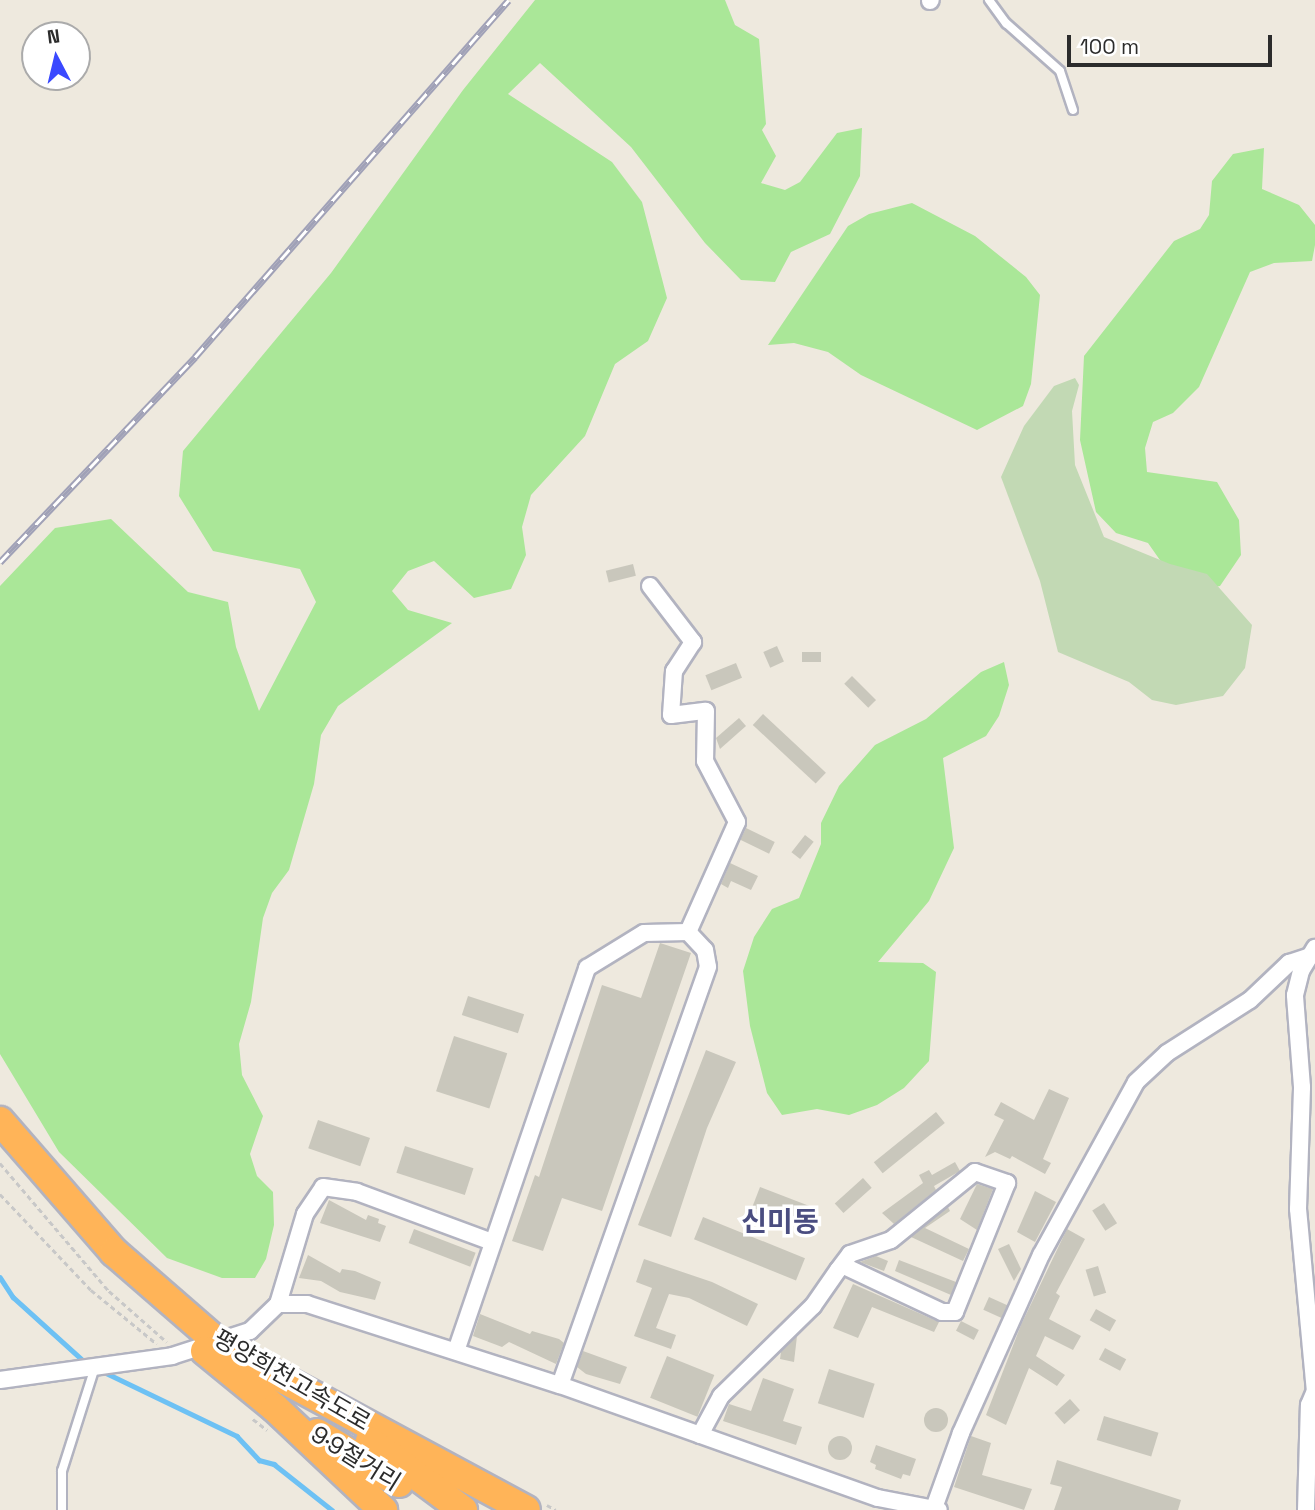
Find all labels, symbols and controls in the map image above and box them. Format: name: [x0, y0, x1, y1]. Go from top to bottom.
north arrow: [21, 21, 91, 91]
scale bar: [1070, 21, 1275, 65]
text: N: [46, 23, 61, 50]
text: 100 m: [1080, 33, 1139, 60]
district label: 신미동: [741, 1204, 819, 1238]
street label: 평양희천고속도로: [208, 1323, 376, 1437]
street label: 9·9절거리: [306, 1419, 406, 1497]

